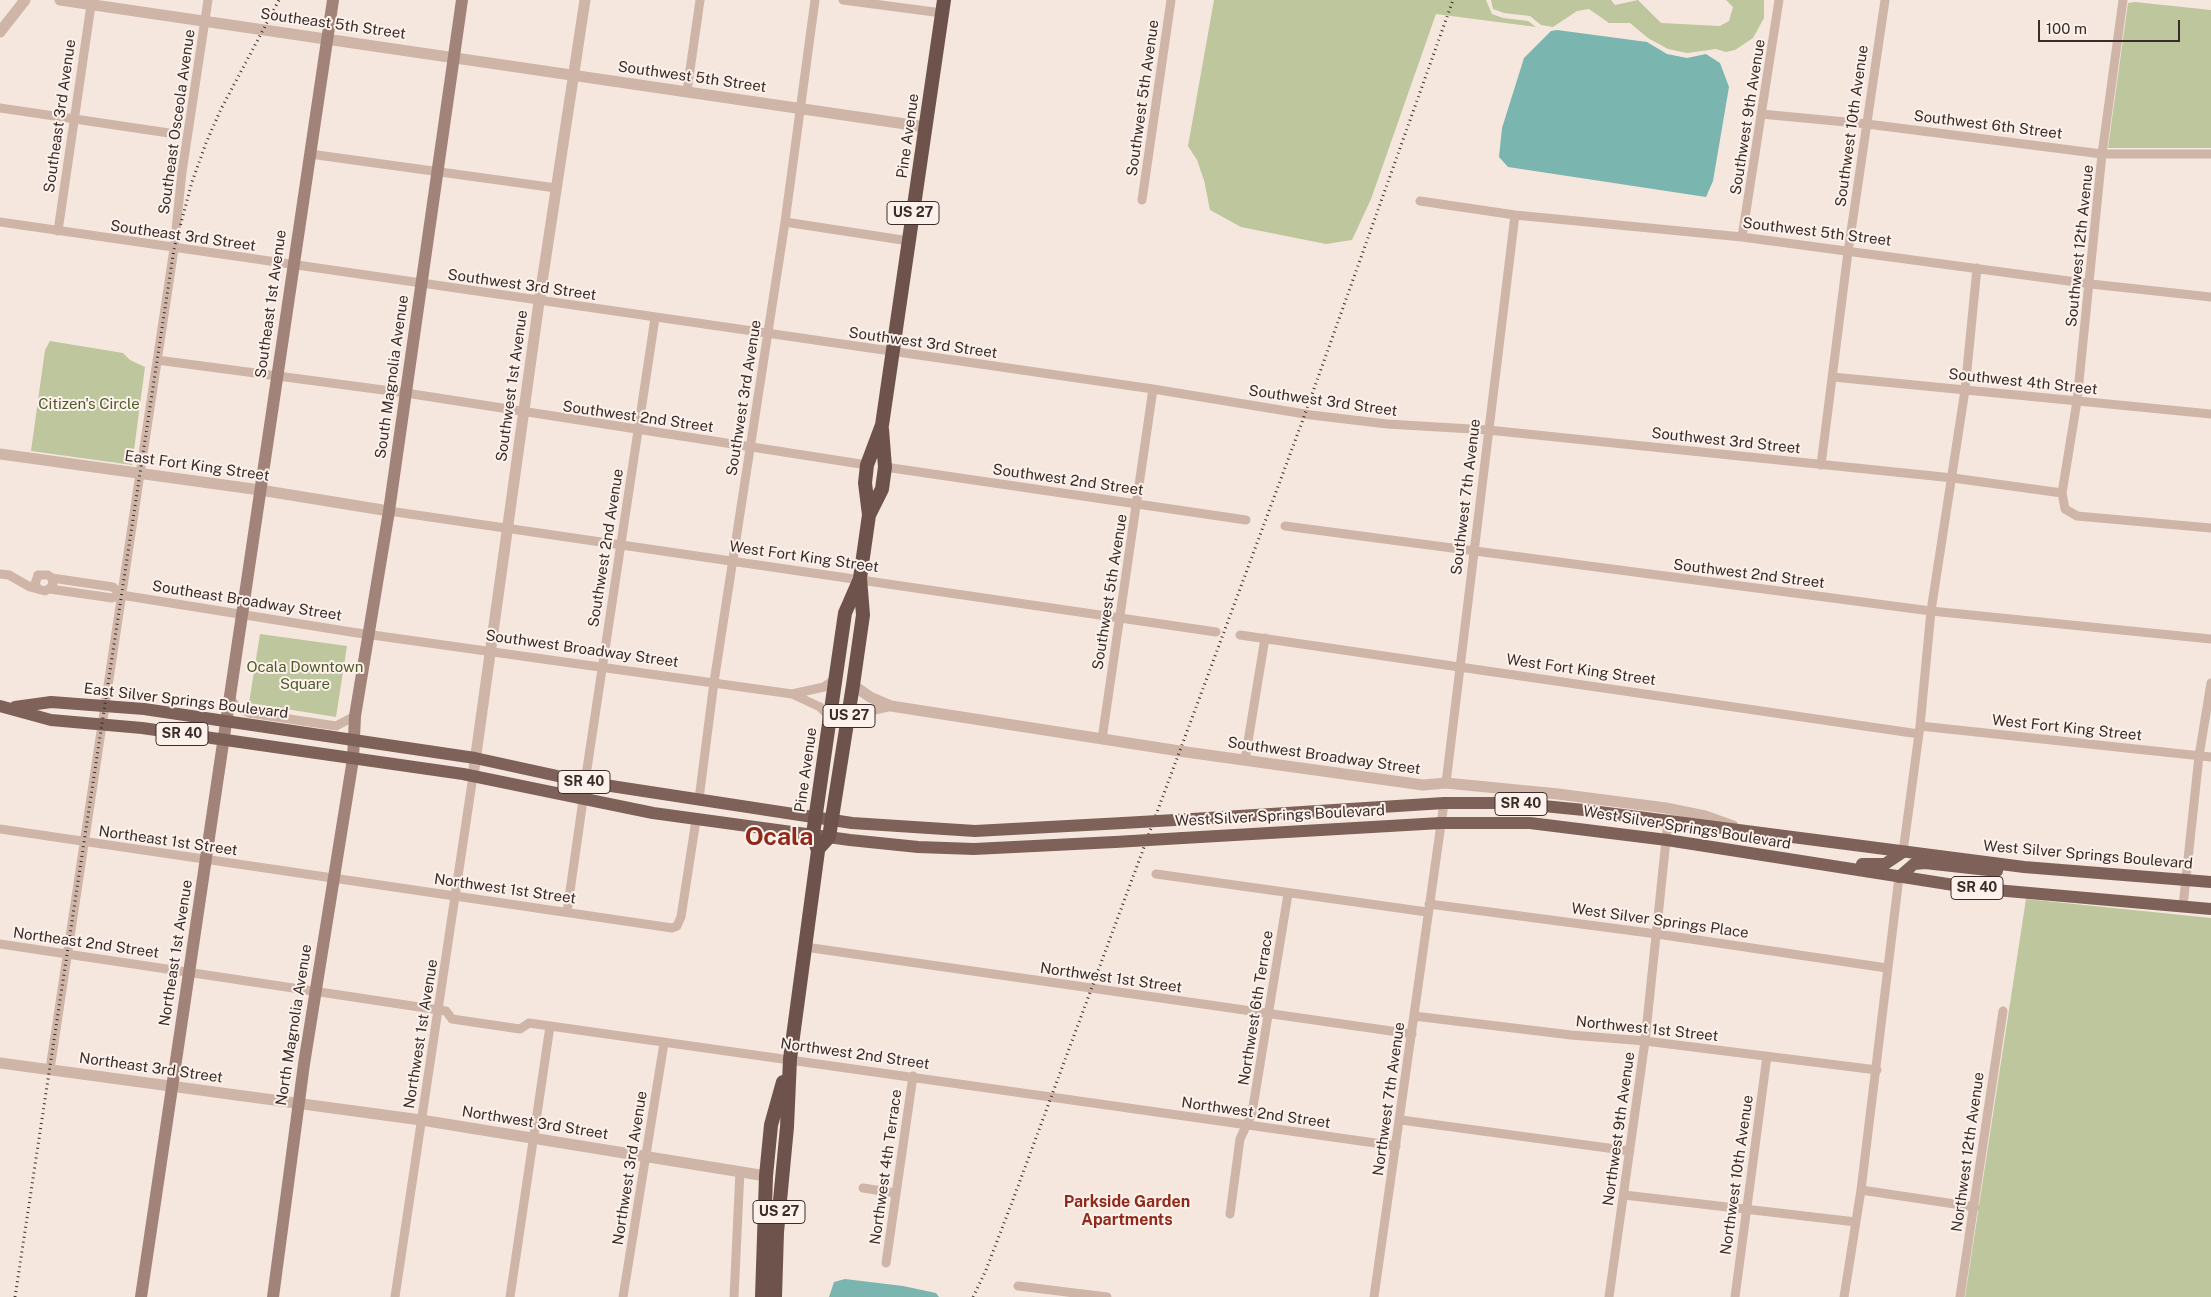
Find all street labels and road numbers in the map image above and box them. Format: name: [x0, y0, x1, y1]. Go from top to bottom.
street label: Southeast 5th Street: [259, 5, 407, 43]
street label: Southwest 5th Avenue: [1123, 19, 1163, 177]
street label: Southeast Osceola Avenue: [155, 28, 199, 216]
street label: Southeast 3rd Avenue: [40, 38, 80, 194]
street label: Southwest 9th Avenue: [1727, 38, 1769, 196]
street label: Southwest 10th Avenue: [1832, 44, 1872, 208]
street label: Southwest 5th Street: [617, 58, 767, 96]
street label: Pine Avenue: [893, 92, 923, 180]
street label: Southwest 6th Street: [1913, 107, 2063, 143]
street label: Southwest 12th Avenue: [2063, 164, 2097, 328]
road number: US 27: [887, 202, 939, 224]
street label: Southwest 5th Street: [1742, 214, 1892, 250]
street label: Southeast 3rd Street: [109, 217, 257, 255]
street label: Southeast 1st Avenue: [252, 229, 290, 379]
street label: Southwest 3rd Street: [447, 266, 597, 304]
street label: South Magnolia Avenue: [372, 294, 412, 460]
street label: Southwest 1st Avenue: [492, 309, 532, 463]
street label: Southwest 3rd Avenue: [723, 319, 765, 477]
street label: Southwest 3rd Street: [848, 324, 998, 362]
street label: Southwest 4th Street: [1948, 365, 2098, 399]
street label: Southwest 3rd Street: [1248, 382, 1398, 420]
street label: Southwest 2nd Street: [561, 397, 715, 437]
street label: Southwest 7th Avenue: [1448, 418, 1484, 576]
street label: Southwest 3rd Street: [1651, 424, 1801, 458]
street label: East Fort King Street: [123, 447, 271, 485]
street label: Southwest 2nd Street: [991, 460, 1145, 500]
street label: Southwest 2nd Avenue: [585, 468, 627, 628]
street label: Southwest 5th Avenue: [1089, 513, 1131, 671]
street label: West Fort King Street: [728, 538, 880, 576]
street label: Southwest 2nd Street: [1672, 556, 1826, 592]
street label: Southeast Broadway Street: [151, 577, 343, 625]
street label: Southwest Broadway Street: [484, 627, 680, 671]
street label: West Fort King Street: [1505, 651, 1657, 689]
street label: East Silver Springs Boulevard: [83, 680, 289, 722]
road number: US 27: [823, 704, 875, 728]
street label: West Fort King Street: [1991, 711, 2143, 745]
road number: SR 40: [156, 722, 208, 746]
street label: Pine Avenue: [791, 726, 821, 814]
street label: Southwest Broadway Street: [1226, 734, 1422, 778]
road number: SR 40: [558, 770, 610, 794]
road number: SR 40: [1495, 792, 1547, 816]
street label: West Silver Springs Boulevard: [1174, 802, 1386, 830]
street label: West Silver Springs Boulevard: [1582, 803, 1792, 853]
street label: Northeast 1st Street: [97, 822, 239, 860]
street label: West Silver Springs Boulevard: [1982, 837, 2194, 873]
street label: Northwest 1st Street: [433, 870, 577, 908]
road number: SR 40: [1951, 876, 2003, 900]
street label: Northeast 1st Avenue: [156, 879, 196, 1027]
street label: West Silver Springs Place: [1570, 900, 1750, 942]
street label: Northeast 2nd Street: [12, 924, 160, 962]
street label: Northwest 6th Terrace: [1235, 929, 1277, 1087]
street label: North Magnolia Avenue: [272, 943, 316, 1107]
street label: Northwest 1st Avenue: [400, 958, 442, 1110]
street label: Northwest 1st Street: [1039, 959, 1183, 997]
street label: Northwest 1st Street: [1575, 1013, 1719, 1045]
street label: Northwest 7th Avenue: [1369, 1021, 1409, 1177]
street label: Northwest 2nd Street: [779, 1035, 931, 1073]
street label: Northeast 3rd Street: [78, 1049, 224, 1087]
street label: Northwest 9th Avenue: [1599, 1051, 1639, 1207]
street label: Northwest 12th Avenue: [1948, 1071, 1988, 1233]
street label: Northwest 4th Terrace: [866, 1088, 906, 1246]
street label: Northwest 3rd Avenue: [609, 1090, 651, 1246]
street label: Northwest 2nd Street: [1180, 1094, 1332, 1132]
street label: Northwest 10th Avenue: [1717, 1094, 1757, 1256]
street label: Northwest 3rd Street: [460, 1103, 610, 1143]
road number: US 27: [753, 1200, 805, 1224]

